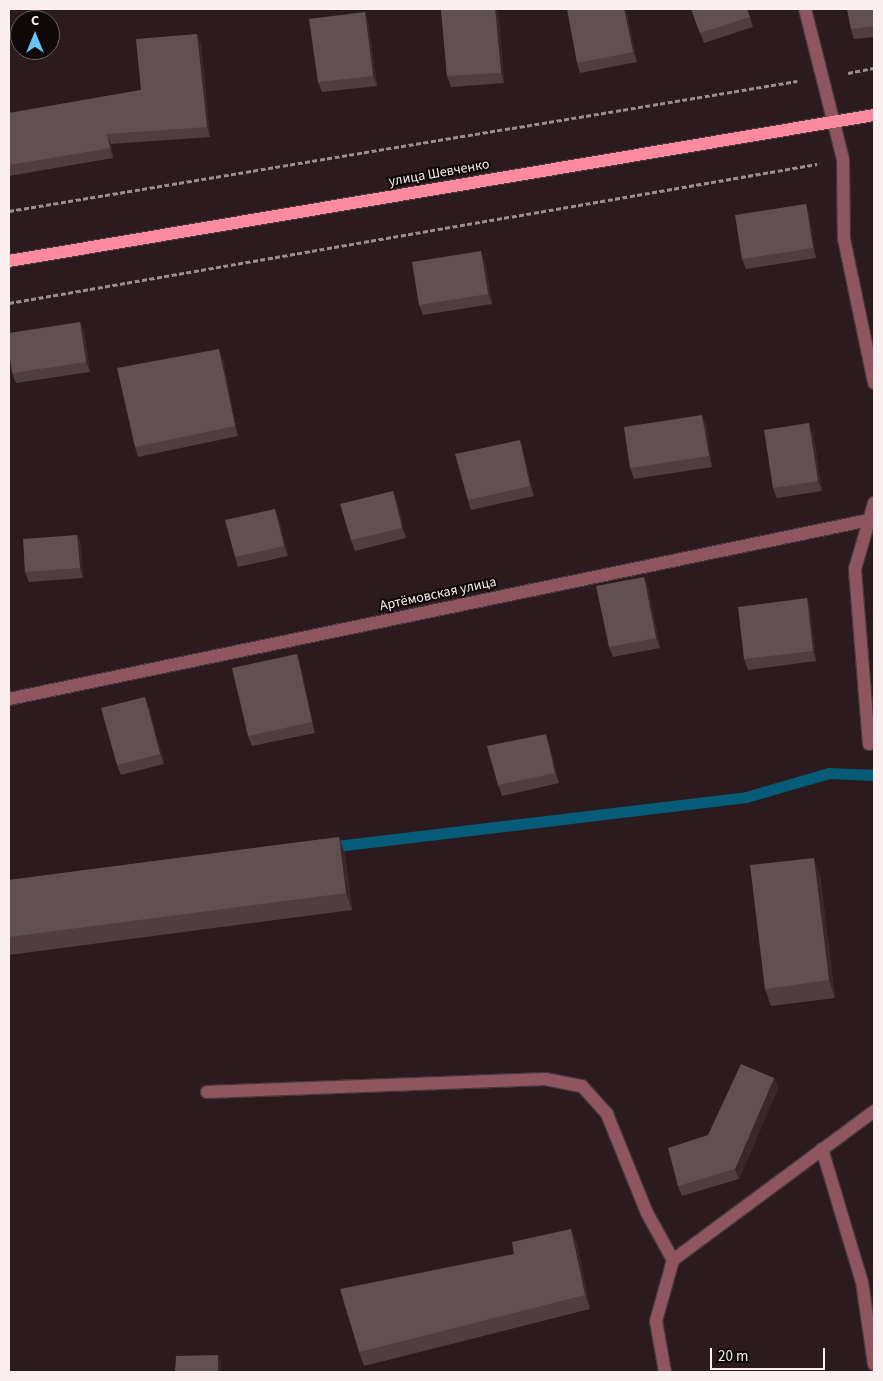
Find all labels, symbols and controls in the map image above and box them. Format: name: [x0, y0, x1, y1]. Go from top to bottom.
north arrow: [10, 10, 60, 60]
text: С: [31, 11, 39, 31]
street label: улица Шевченко: [387, 156, 491, 190]
street label: Артёмовская улица: [378, 573, 498, 615]
scale bar: [713, 1338, 828, 1370]
text: 20 m: [718, 1346, 748, 1367]

